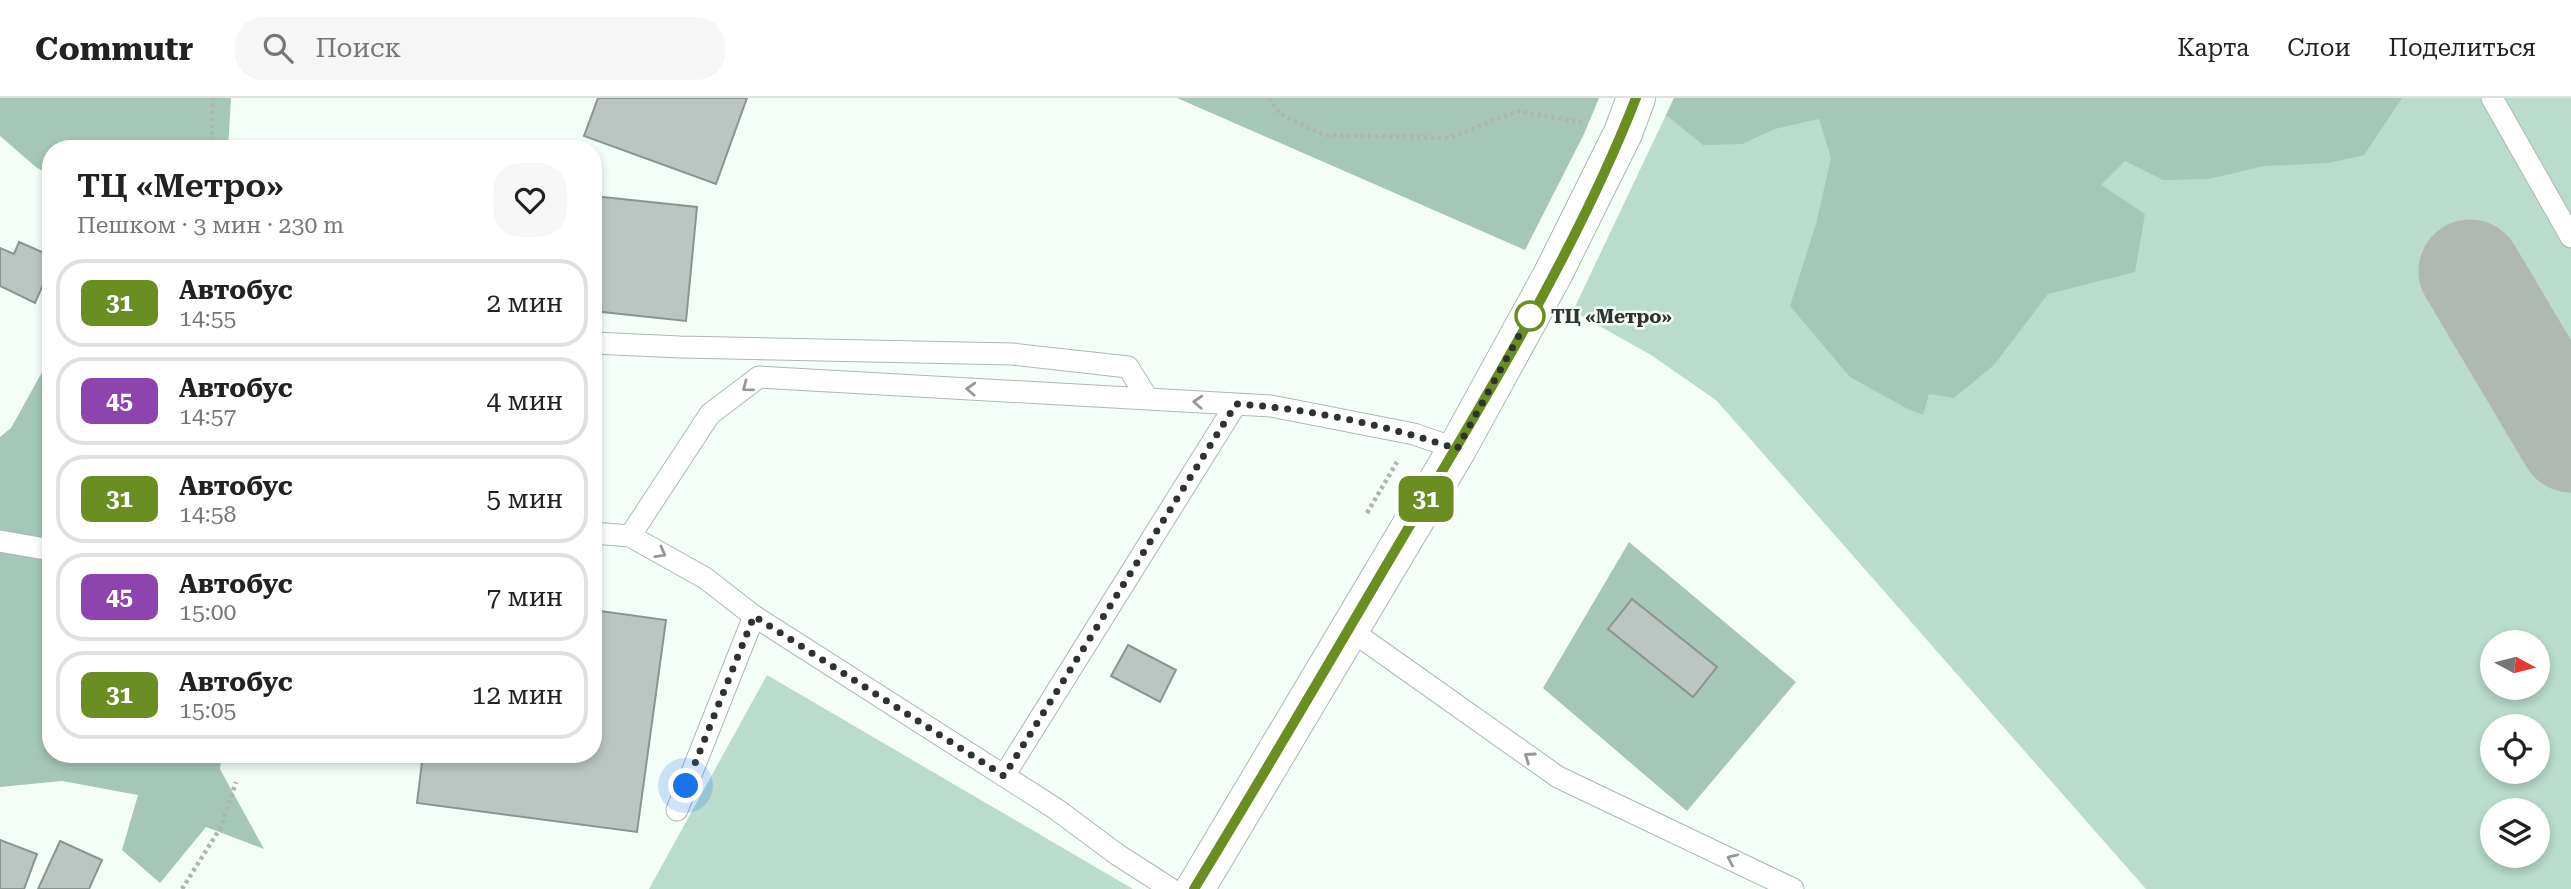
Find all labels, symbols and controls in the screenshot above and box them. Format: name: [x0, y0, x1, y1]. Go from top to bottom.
search box: [235, 17, 725, 80]
text: Commutr: [35, 29, 193, 68]
icon: search: [259, 29, 297, 67]
text: Поиск: [315, 33, 401, 63]
text: Карта: [2177, 34, 2249, 62]
text: Слои: [2287, 34, 2350, 62]
text: Поделиться: [2388, 34, 2536, 62]
button: heart: [493, 163, 567, 237]
text: ТЦ «Метро»: [77, 166, 284, 205]
text: Пешком · 3 мин · 230 m: [77, 212, 344, 239]
text: Автобус: [179, 275, 293, 305]
text: 2 мин: [486, 288, 563, 318]
text: 31: [106, 289, 133, 317]
marker: ТЦ «Метро»: [1515, 301, 1545, 331]
text: 14:55: [179, 305, 236, 332]
place label: ТЦ «Метро»: [1551, 305, 1672, 328]
text: Автобус: [179, 373, 293, 403]
one-way arrow: [742, 378, 755, 391]
one-way arrow: [965, 382, 976, 397]
text: 4 мин: [486, 386, 563, 416]
text: 45: [106, 387, 133, 415]
one-way arrow: [1192, 394, 1203, 409]
text: 14:57: [179, 403, 236, 430]
text: Автобус: [179, 471, 293, 501]
line badge: 31: [1394, 476, 1458, 522]
text: 5 мин: [486, 484, 563, 514]
text: 31: [106, 485, 133, 513]
text: 31: [1413, 485, 1439, 513]
text: 14:58: [179, 501, 236, 528]
one-way arrow: [653, 545, 666, 558]
text: Автобус: [179, 569, 293, 599]
text: 7 мин: [486, 582, 563, 612]
text: 45: [106, 583, 133, 611]
text: 15:00: [179, 599, 236, 626]
north arrow: [2480, 630, 2550, 700]
map controls: [2480, 630, 2550, 868]
text: Автобус: [179, 667, 293, 697]
text: 12 мин: [472, 680, 563, 710]
text: 31: [106, 681, 133, 709]
text: 15:05: [179, 697, 236, 724]
button: locate: [2480, 714, 2550, 784]
one-way arrow: [1524, 753, 1537, 765]
your location: [668, 768, 703, 803]
button: layers: [2480, 798, 2550, 868]
one-way arrow: [1727, 854, 1739, 868]

